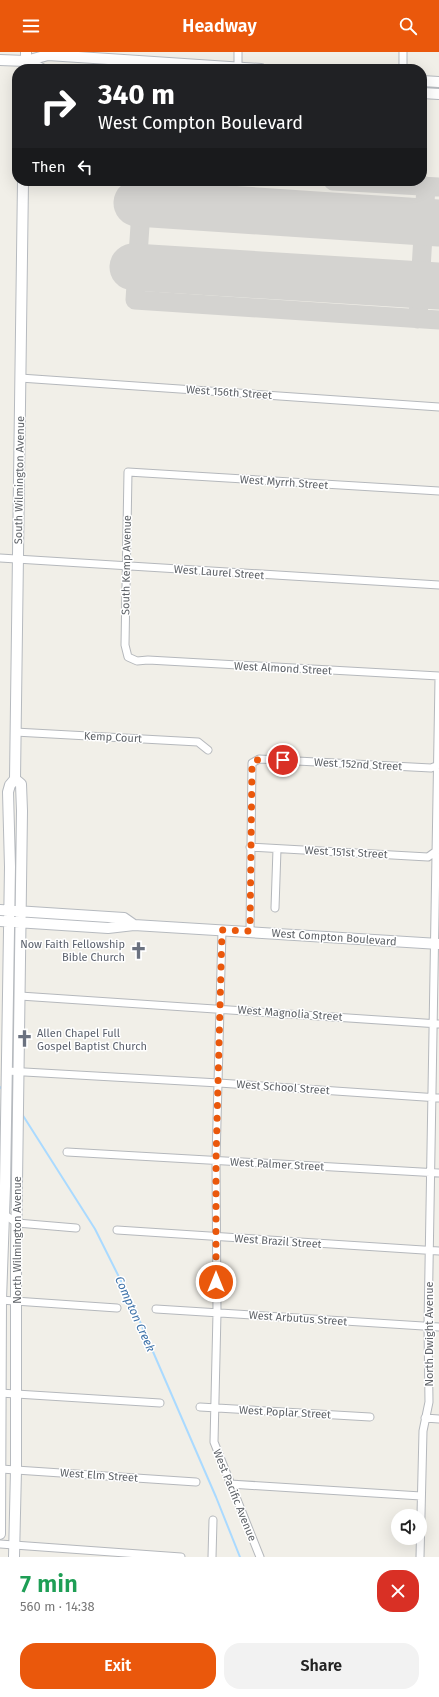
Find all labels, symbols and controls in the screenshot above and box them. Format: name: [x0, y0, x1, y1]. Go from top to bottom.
icon: menu: [20, 15, 42, 37]
text: Headway: [182, 15, 257, 37]
icon: search: [397, 15, 419, 37]
text: 340 m: [98, 78, 175, 111]
icon: right: [32, 80, 84, 132]
text: West Compton Boulevard: [98, 112, 303, 134]
icon: left: [74, 156, 96, 178]
text: Then: [32, 158, 66, 176]
street label: West 156th Street: [185, 383, 272, 402]
street label: South Wilmington Avenue: [12, 416, 27, 544]
street label: West Myrrh Street: [239, 473, 329, 492]
street label: South Kemp Avenue: [119, 515, 134, 615]
street label: West Laurel Street: [173, 563, 265, 582]
street label: West Almond Street: [234, 659, 332, 678]
street label: Kemp Court: [84, 729, 142, 746]
pin: [266, 743, 300, 777]
icon: arrive: [272, 749, 294, 771]
street label: West 152nd Street: [314, 756, 402, 773]
street label: West 151st Street: [304, 844, 388, 861]
street label: West Compton Boulevard: [271, 927, 397, 948]
place label: Now Faith Fellowship Bible Church: [20, 938, 125, 964]
church icon: Now Faith Fellowship Bible Church: [128, 940, 148, 960]
street label: West Magnolia Street: [237, 1003, 343, 1024]
place label: Allen Chapel Full Gospel Baptist Church: [37, 1027, 147, 1053]
church icon: Allen Chapel Full Gospel Baptist Church: [14, 1029, 34, 1049]
street label: West School Street: [236, 1078, 330, 1097]
street label: West Palmer Street: [230, 1156, 324, 1173]
street label: North Wilmington Avenue: [11, 1176, 24, 1304]
street label: West Brazil Street: [234, 1232, 322, 1251]
position arrow: [195, 1261, 237, 1303]
water label: Compton Creek: [112, 1274, 158, 1354]
street label: North Dwight Avenue: [423, 1281, 436, 1387]
street label: West Arbutus Street: [248, 1309, 348, 1328]
street label: West Poplar Street: [239, 1404, 331, 1421]
street label: West Pacific Avenue: [210, 1447, 259, 1543]
street label: West Elm Street: [59, 1466, 138, 1485]
map controls: [391, 1509, 427, 1545]
button: sound: [391, 1509, 427, 1545]
text: 7 min: [20, 1570, 78, 1598]
button: close: [377, 1570, 419, 1612]
text: 560 m · 14:38: [20, 1599, 95, 1614]
button: Exit: [20, 1643, 216, 1689]
button: Share: [224, 1643, 419, 1689]

